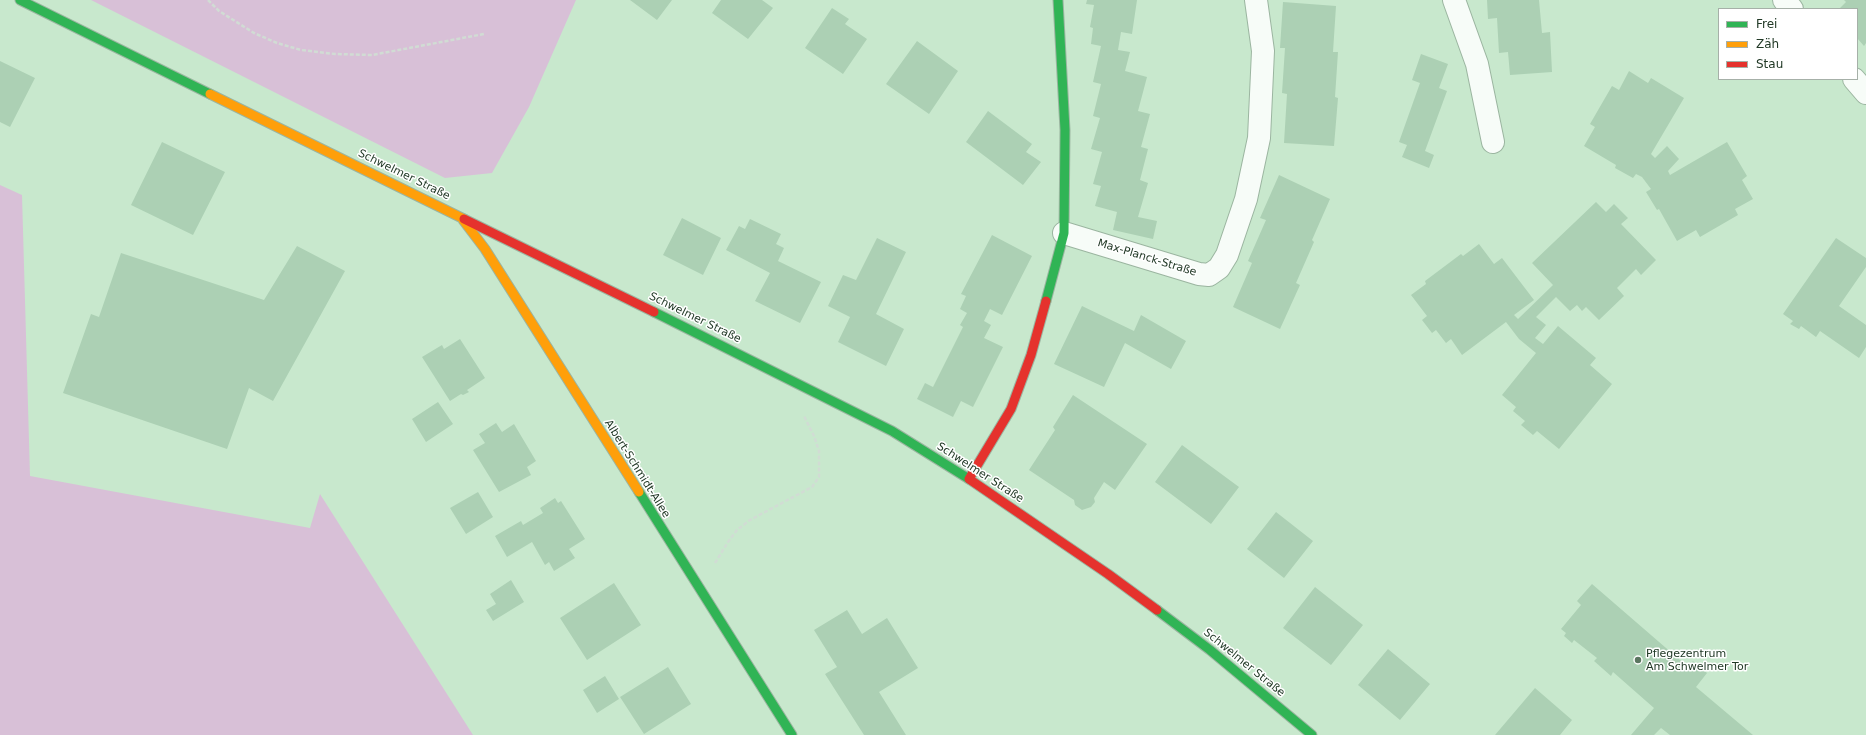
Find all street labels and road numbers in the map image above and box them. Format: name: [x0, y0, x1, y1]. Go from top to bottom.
street label: Schwelmer Straße: [356, 147, 452, 203]
street label: Max-Planck-Straße: [1096, 237, 1198, 279]
street label: Schwelmer Straße: [647, 290, 743, 346]
street label: Albert-Schmidt-Allee: [601, 418, 673, 520]
street label: Schwelmer Straße: [934, 440, 1026, 506]
street label: Schwelmer Straße: [1201, 626, 1287, 700]

